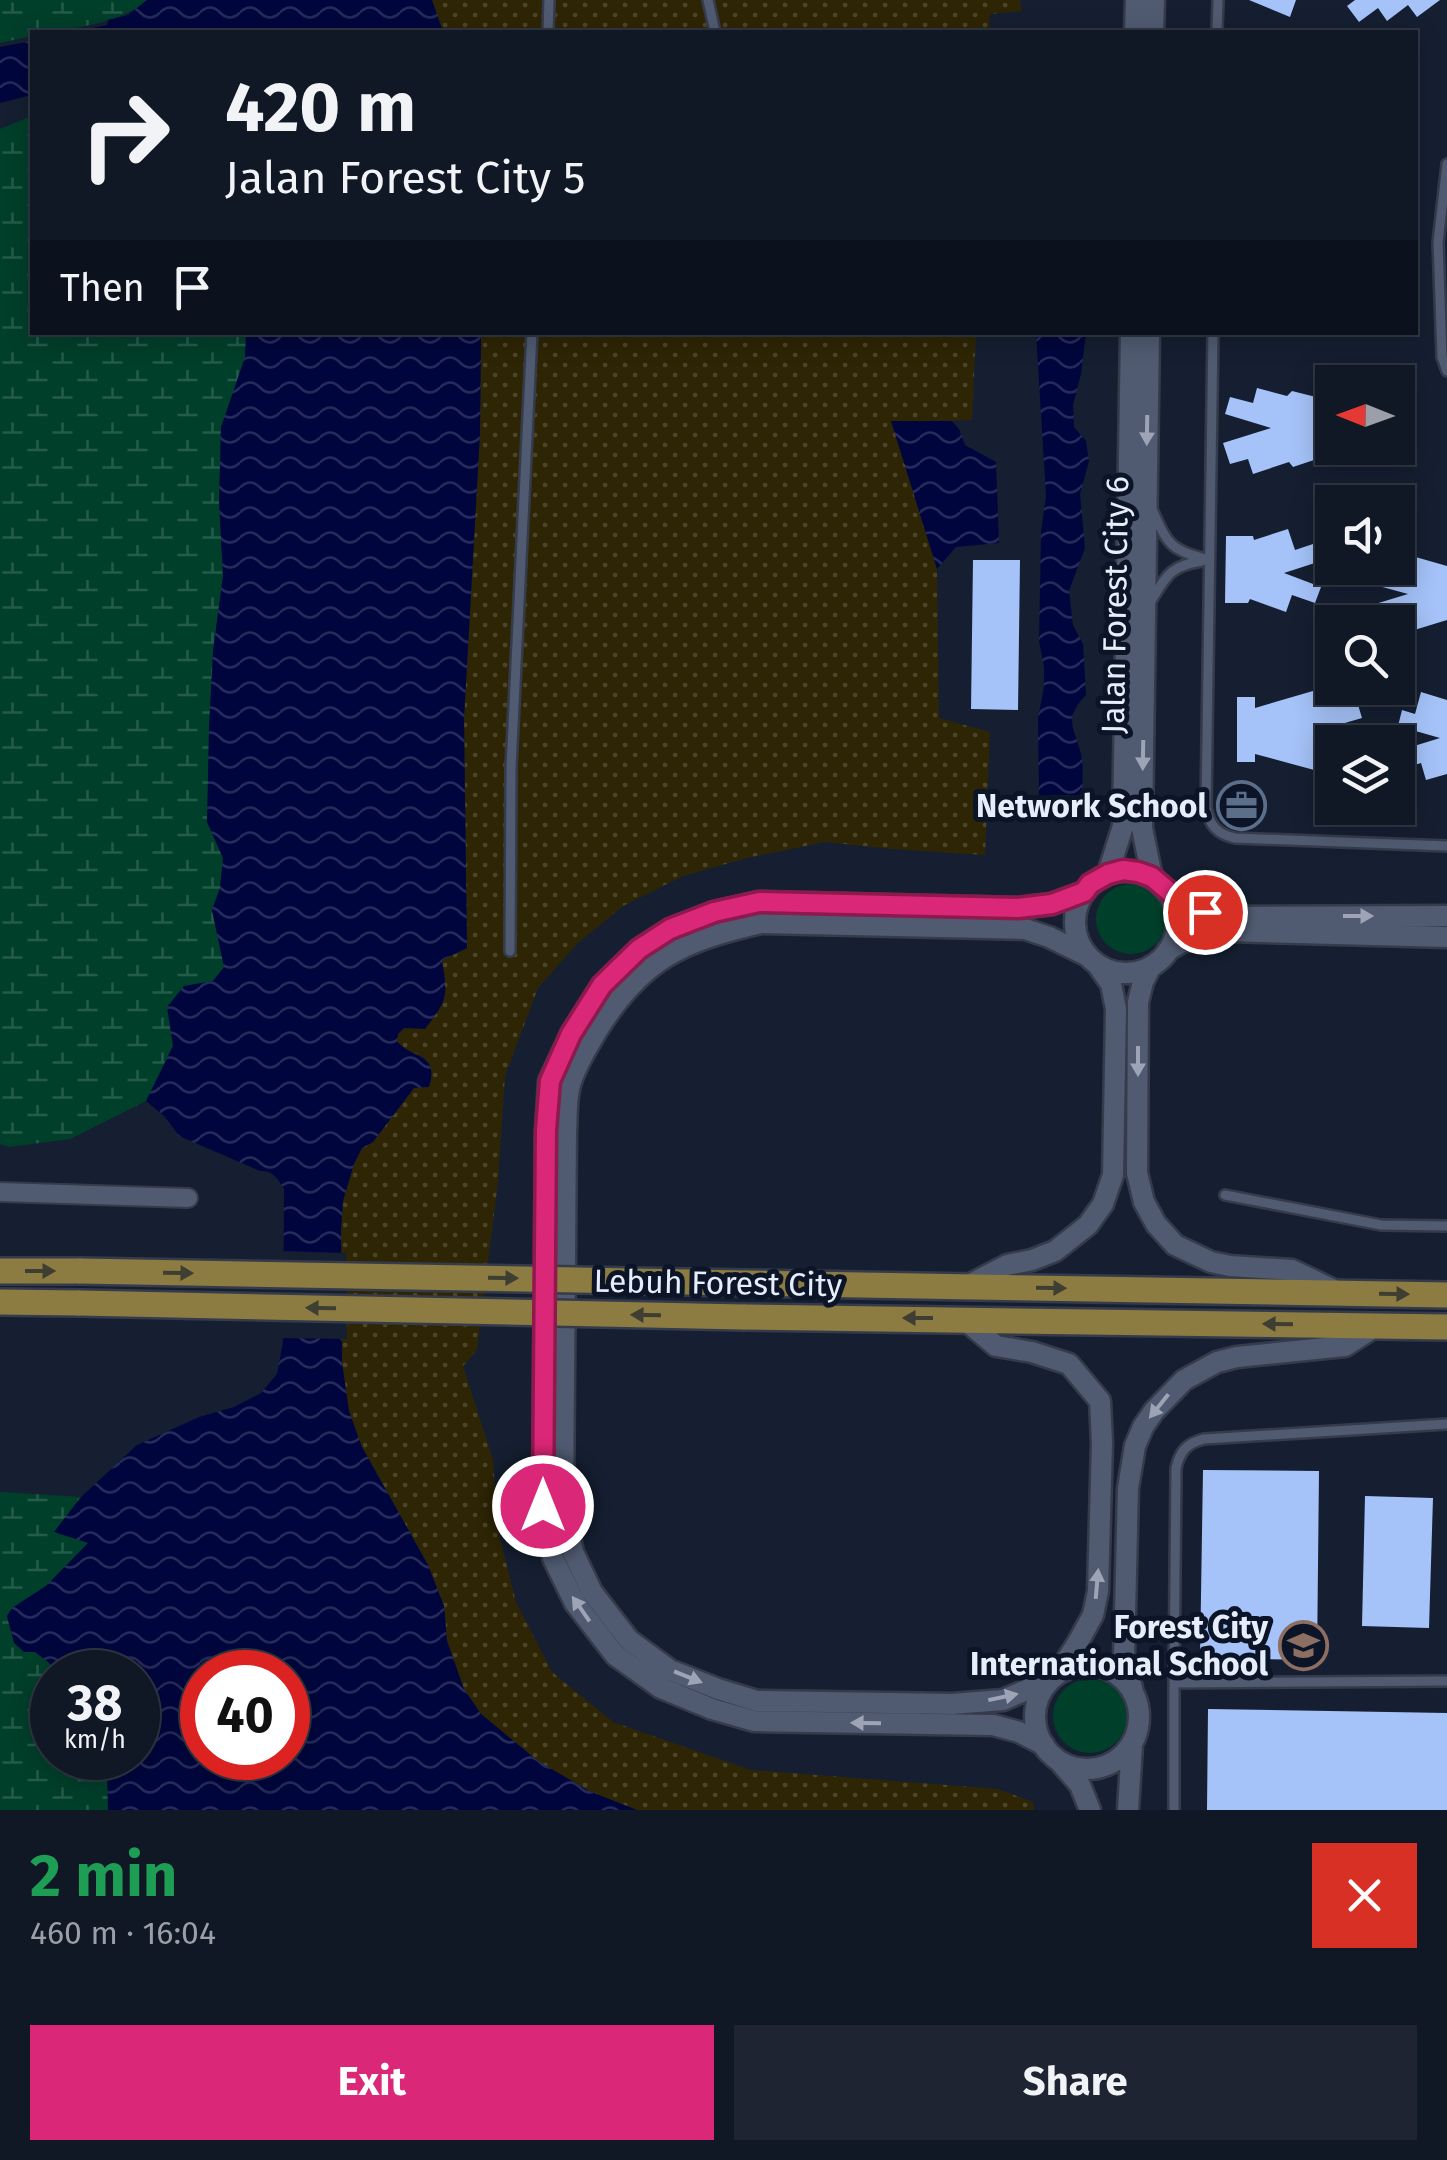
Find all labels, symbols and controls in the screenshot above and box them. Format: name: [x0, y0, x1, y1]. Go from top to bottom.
text: 420 m: [225, 66, 416, 150]
icon: right: [60, 70, 190, 200]
text: Jalan Forest City 5: [225, 151, 586, 205]
icon: arrive: [165, 260, 220, 315]
text: Then: [60, 265, 145, 311]
north arrow: [1315, 365, 1415, 465]
map controls: [1315, 365, 1415, 825]
one-way arrow: [1139, 414, 1155, 446]
street label: Jalan Forest City 6: [1094, 476, 1136, 734]
button: sound: [1315, 485, 1415, 585]
button: search: [1315, 605, 1415, 705]
button: layers: [1315, 725, 1415, 825]
one-way arrow: [1134, 739, 1150, 771]
office icon: Network School: [1216, 780, 1268, 832]
place label: Network School: [976, 787, 1207, 825]
pin: [1163, 870, 1248, 955]
icon: arrive: [1178, 885, 1233, 940]
one-way arrow: [1342, 908, 1374, 924]
one-way arrow: [1130, 1046, 1146, 1078]
street label: Lebuh Forest City: [593, 1262, 843, 1304]
one-way arrow: [25, 1263, 57, 1279]
one-way arrow: [163, 1265, 195, 1281]
one-way arrow: [488, 1271, 520, 1287]
one-way arrow: [1036, 1281, 1068, 1297]
one-way arrow: [1378, 1286, 1410, 1302]
one-way arrow: [304, 1300, 336, 1316]
one-way arrow: [629, 1307, 661, 1323]
one-way arrow: [902, 1310, 934, 1326]
one-way arrow: [1262, 1316, 1294, 1332]
one-way arrow: [1149, 1393, 1170, 1418]
position arrow: [491, 1454, 595, 1558]
one-way arrow: [1090, 1568, 1106, 1600]
one-way arrow: [572, 1596, 591, 1623]
place label: Forest City International School: [970, 1608, 1268, 1683]
school or university icon: Forest City International School: [1277, 1619, 1329, 1671]
speed limit sign: 40: [180, 1650, 310, 1780]
one-way arrow: [673, 1669, 703, 1685]
text: 38: [67, 1673, 123, 1733]
one-way arrow: [988, 1689, 1019, 1705]
one-way arrow: [850, 1715, 882, 1731]
text: km/h: [64, 1725, 126, 1755]
text: 2 min: [30, 1840, 177, 1912]
button: close: [1312, 1843, 1417, 1948]
text: 460 m · 16:04: [30, 1914, 216, 1952]
button: Exit: [30, 2025, 714, 2140]
button: Share: [734, 2025, 1417, 2140]

